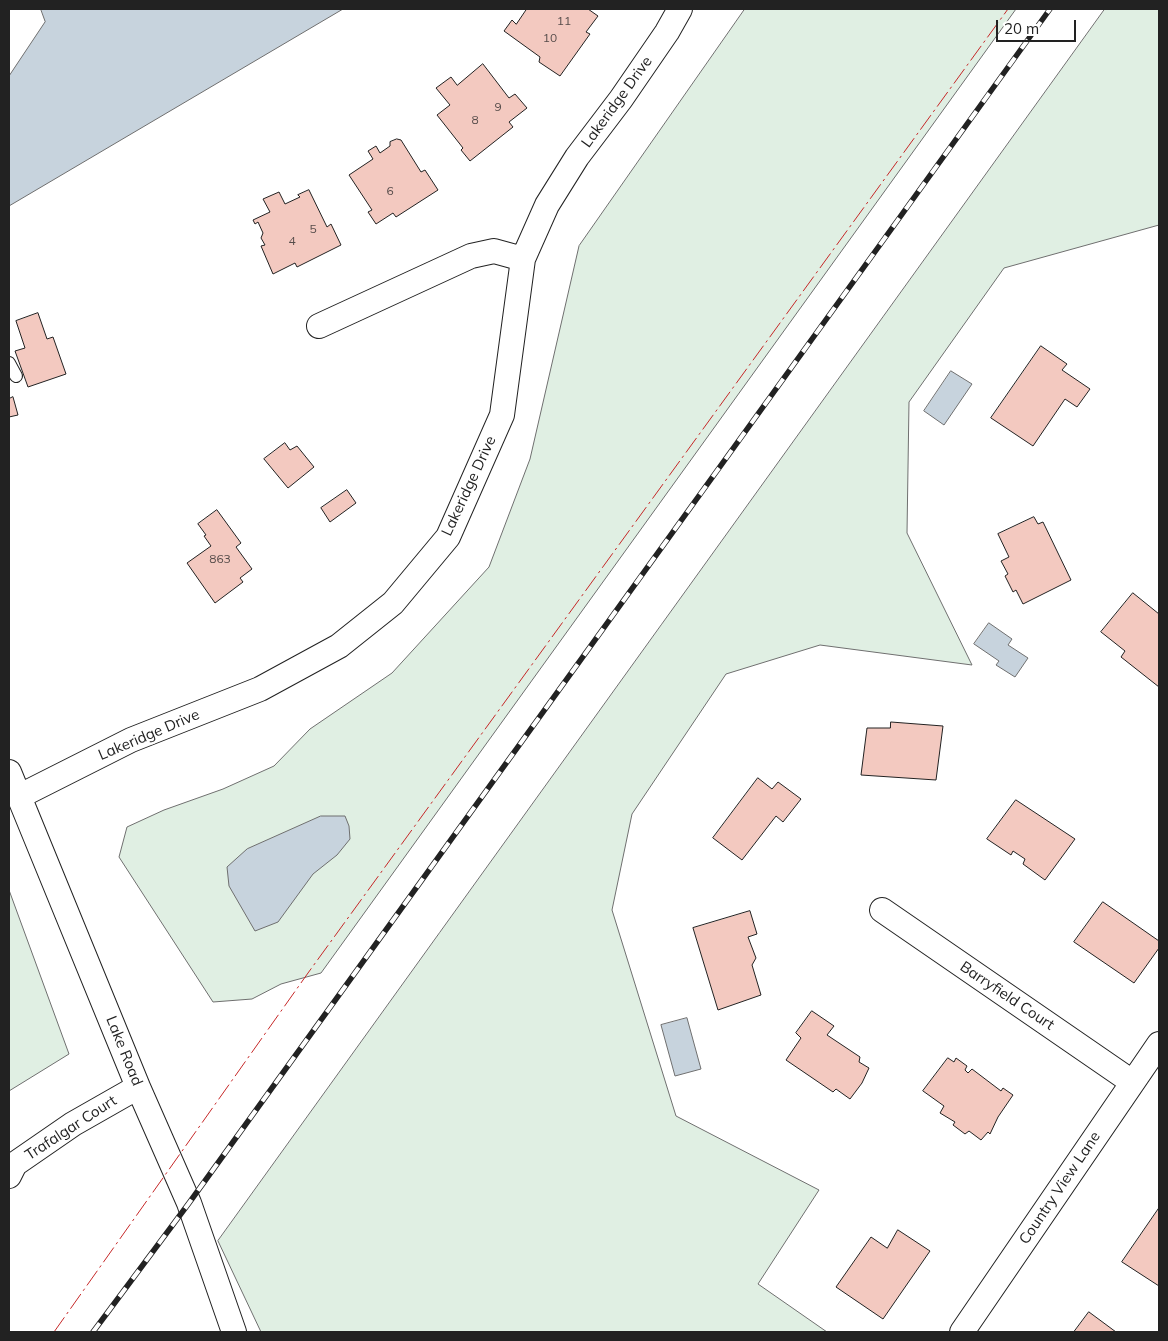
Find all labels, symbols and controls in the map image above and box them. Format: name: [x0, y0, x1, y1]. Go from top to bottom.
scale bar: [998, 10, 1078, 42]
house number: 11: [557, 14, 571, 28]
text: 20 m: [1004, 19, 1039, 38]
house number: 10: [543, 31, 557, 45]
street label: Lakeridge Drive: [578, 53, 656, 151]
house number: 9: [494, 100, 502, 114]
house number: 8: [471, 113, 479, 127]
house number: 6: [386, 184, 394, 198]
house number: 5: [309, 222, 317, 236]
house number: 4: [288, 234, 296, 248]
street label: Lakeridge Drive: [438, 433, 500, 539]
house number: 863: [209, 552, 231, 566]
street label: Lakeridge Drive: [96, 706, 202, 764]
street label: Barryfield Court: [956, 958, 1058, 1034]
street label: Lake Road: [102, 1014, 146, 1088]
street label: Trafalgar Court: [22, 1092, 120, 1164]
street label: Country View Lane: [1016, 1128, 1104, 1248]

